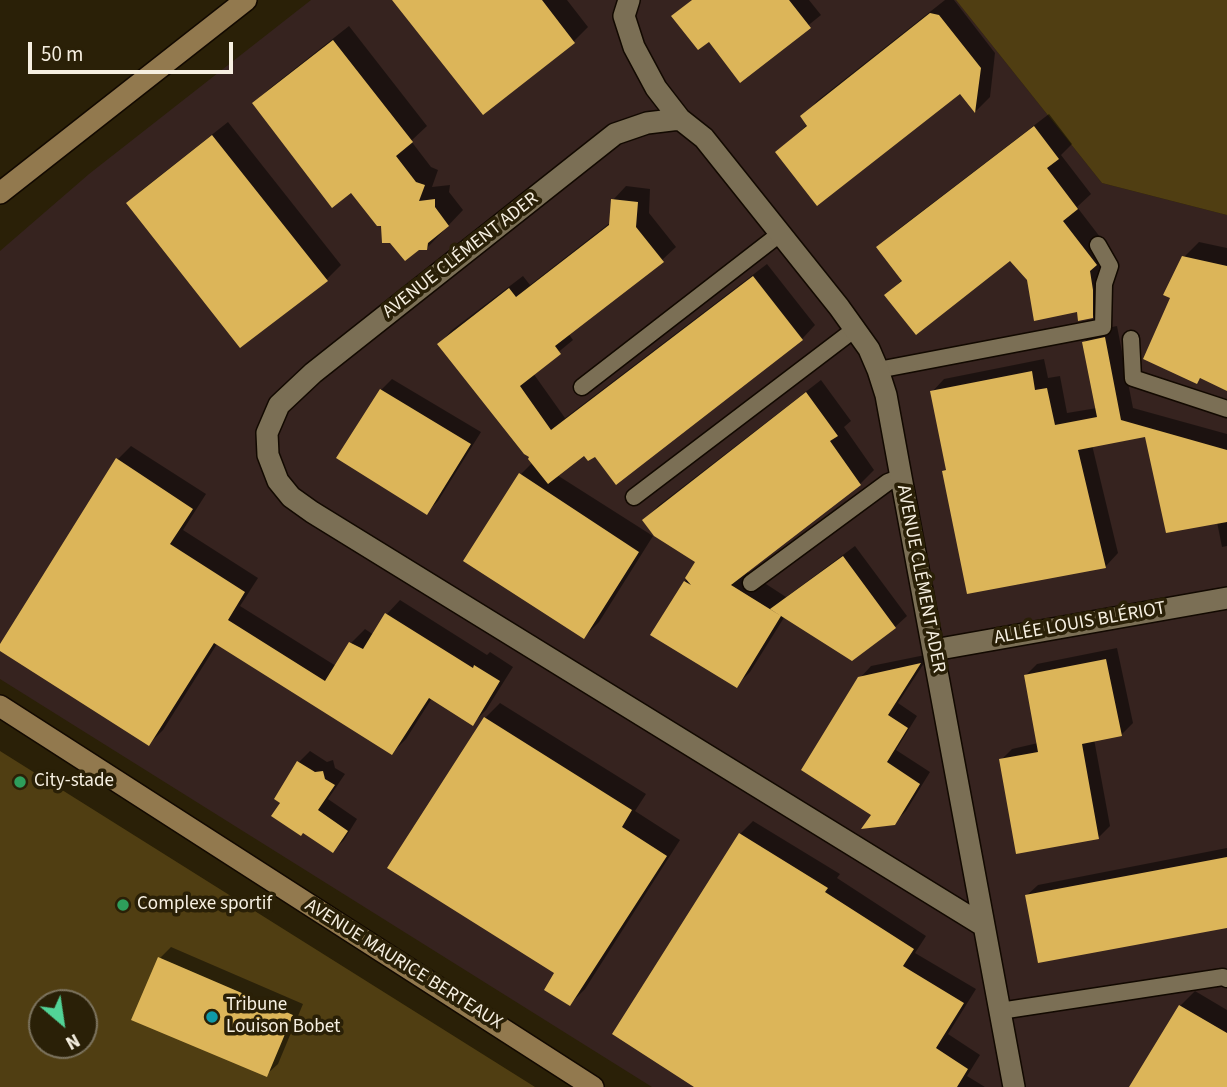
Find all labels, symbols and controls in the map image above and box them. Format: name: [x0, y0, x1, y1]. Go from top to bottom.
scale bar: [32, 28, 236, 72]
text: 50 m: [41, 39, 83, 69]
street label: AVENUE CLÉMENT ADER: [379, 188, 543, 324]
street label: AVENUE CLÉMENT ADER: [891, 483, 949, 675]
street label: ALLÉE LOUIS BLÉRIOT: [992, 598, 1168, 650]
place label: City-stade: [34, 771, 114, 793]
marker: City-stade: [12, 774, 28, 790]
place label: Complexe sportif: [137, 894, 272, 916]
street label: AVENUE MAURICE BERTEAUX: [300, 895, 506, 1035]
marker: Complexe sportif: [115, 897, 131, 913]
north arrow: [28, 989, 98, 1059]
place label: Tribune Louison Bobet: [226, 995, 340, 1039]
marker: Tribune Louison Bobet: [204, 1009, 220, 1025]
text: N: [60, 1026, 85, 1056]

